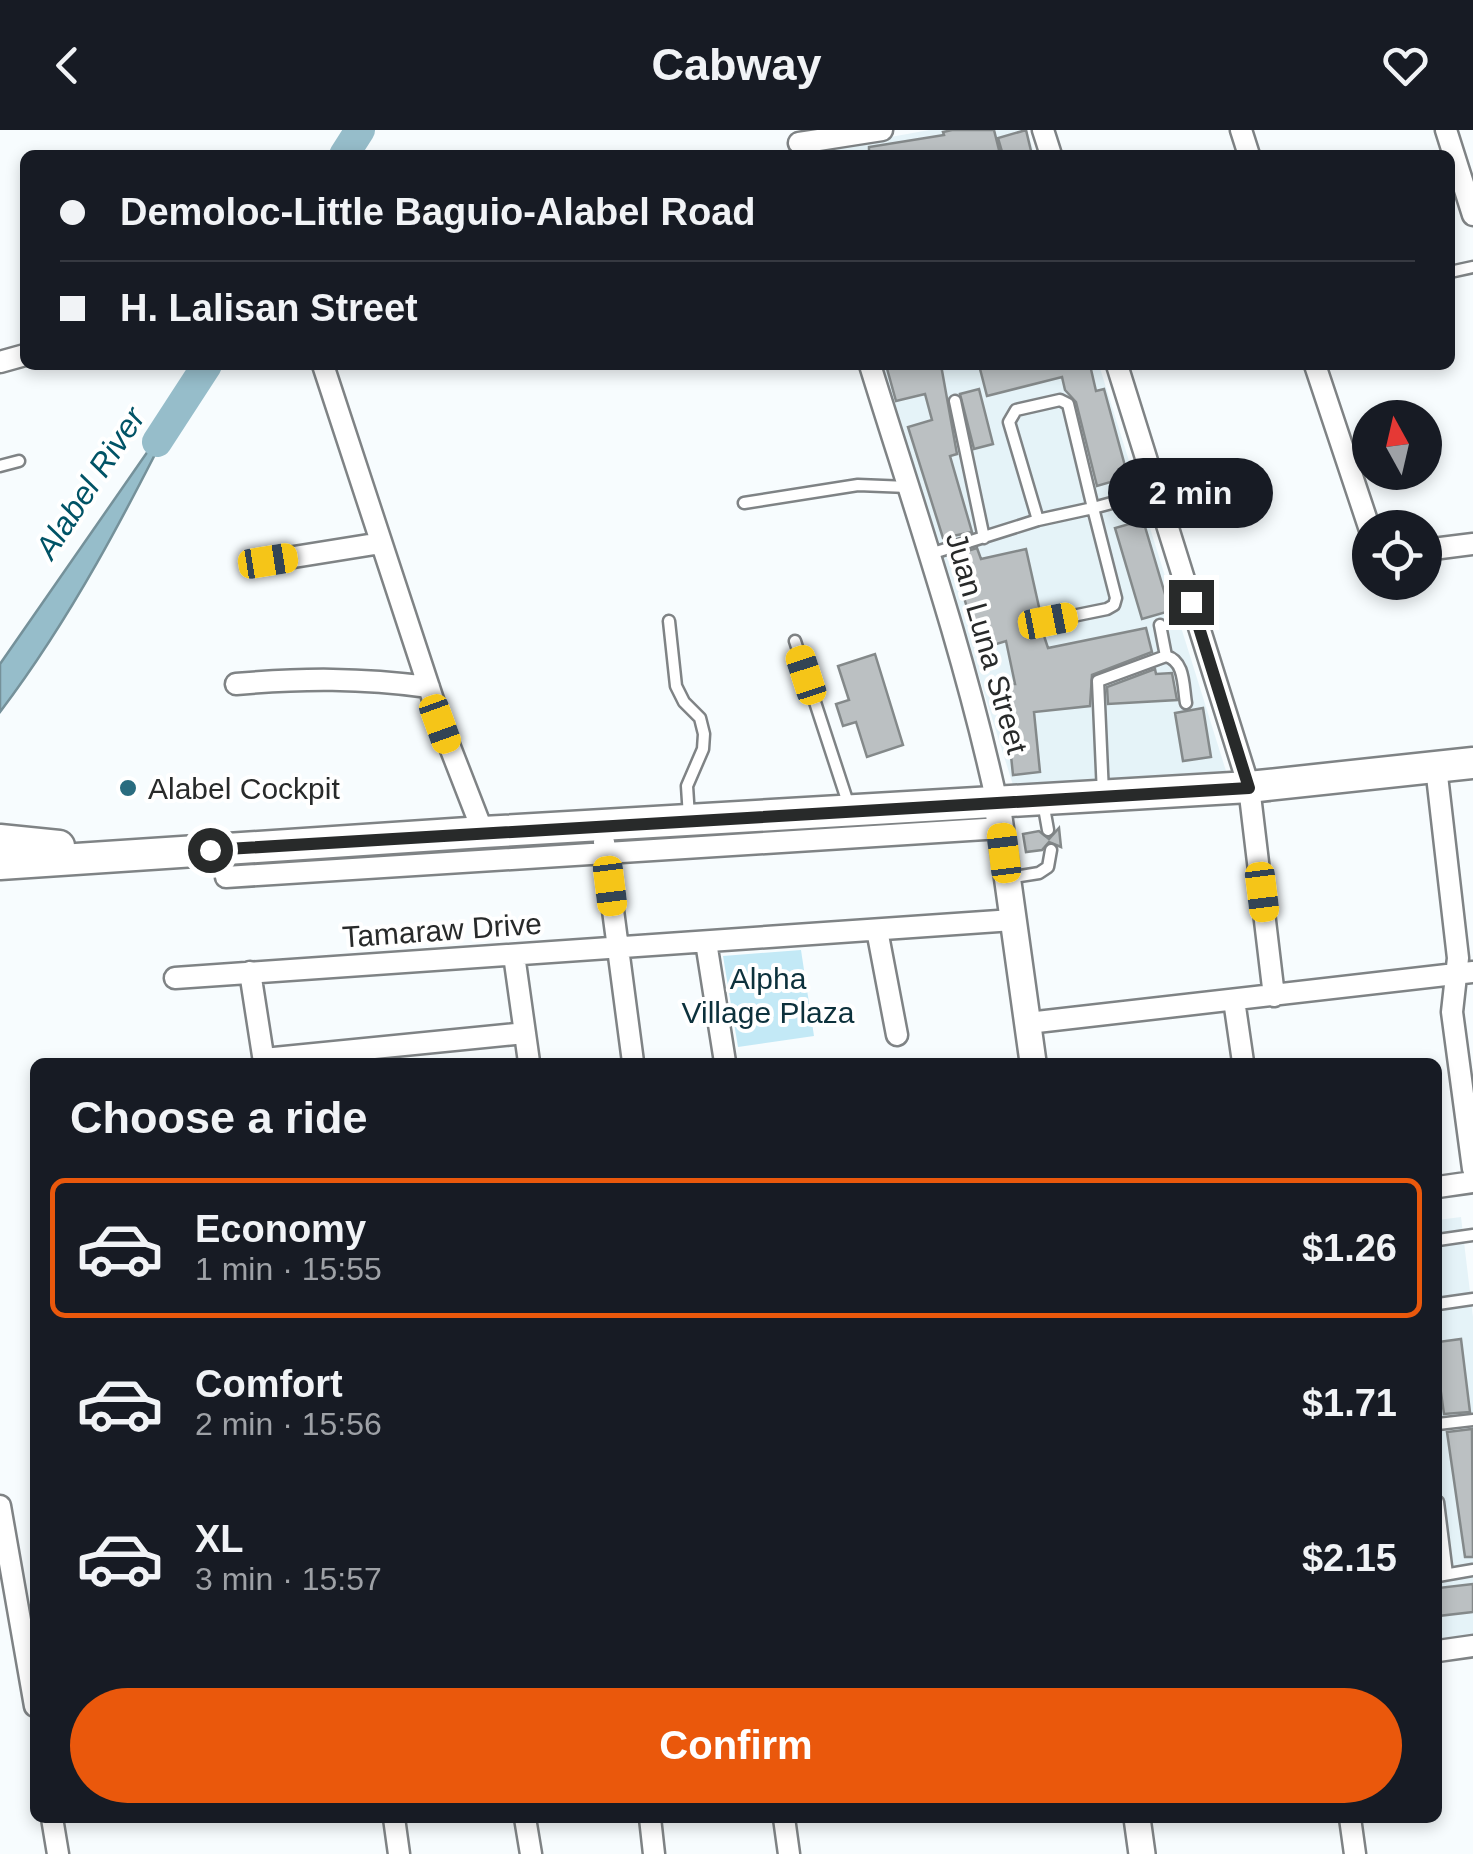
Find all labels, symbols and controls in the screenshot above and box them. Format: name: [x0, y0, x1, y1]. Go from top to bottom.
icon: back: [40, 38, 95, 93]
icon: heart: [1378, 38, 1433, 93]
text: Cabway: [651, 39, 822, 90]
text: Demoloc-Little Baguio-Alabel Road: [120, 191, 755, 233]
text: H. Lalisan Street: [120, 287, 418, 329]
water label: Alabel River: [27, 400, 153, 567]
north arrow: [1352, 400, 1442, 490]
map controls: [1352, 400, 1442, 600]
callout: 2 min: [1108, 457, 1274, 527]
text: 2 min: [1149, 475, 1232, 511]
button: locate: [1352, 510, 1442, 600]
street label: Juan Luna Street: [940, 529, 1035, 758]
car: [236, 541, 300, 581]
route end: [1169, 580, 1214, 625]
car: [1016, 601, 1080, 641]
car: [782, 642, 830, 708]
car: [416, 691, 464, 757]
place label: Alabel Cockpit: [148, 772, 340, 805]
marker: Alabel Cockpit: [117, 777, 139, 799]
car: [985, 821, 1023, 885]
route start: [188, 828, 233, 873]
car: [591, 854, 629, 918]
car: [1243, 860, 1281, 924]
street label: Tamaraw Drive: [341, 907, 543, 953]
park label: Alpha Village Plaza: [682, 962, 855, 1029]
text: Choose a ride: [70, 1092, 368, 1143]
icon: car: [75, 1203, 165, 1293]
text: Economy: [195, 1208, 366, 1250]
text: $1.26: [1302, 1227, 1397, 1269]
text: 1 min · 15:55: [195, 1251, 382, 1287]
icon: car: [75, 1358, 165, 1448]
text: Comfort: [195, 1363, 343, 1405]
text: $1.71: [1302, 1382, 1397, 1424]
text: 2 min · 15:56: [195, 1406, 382, 1442]
icon: car: [75, 1513, 165, 1603]
text: XL: [195, 1518, 244, 1560]
text: $2.15: [1302, 1537, 1397, 1579]
text: 3 min · 15:57: [195, 1561, 382, 1597]
button: Confirm: [70, 1688, 1402, 1803]

